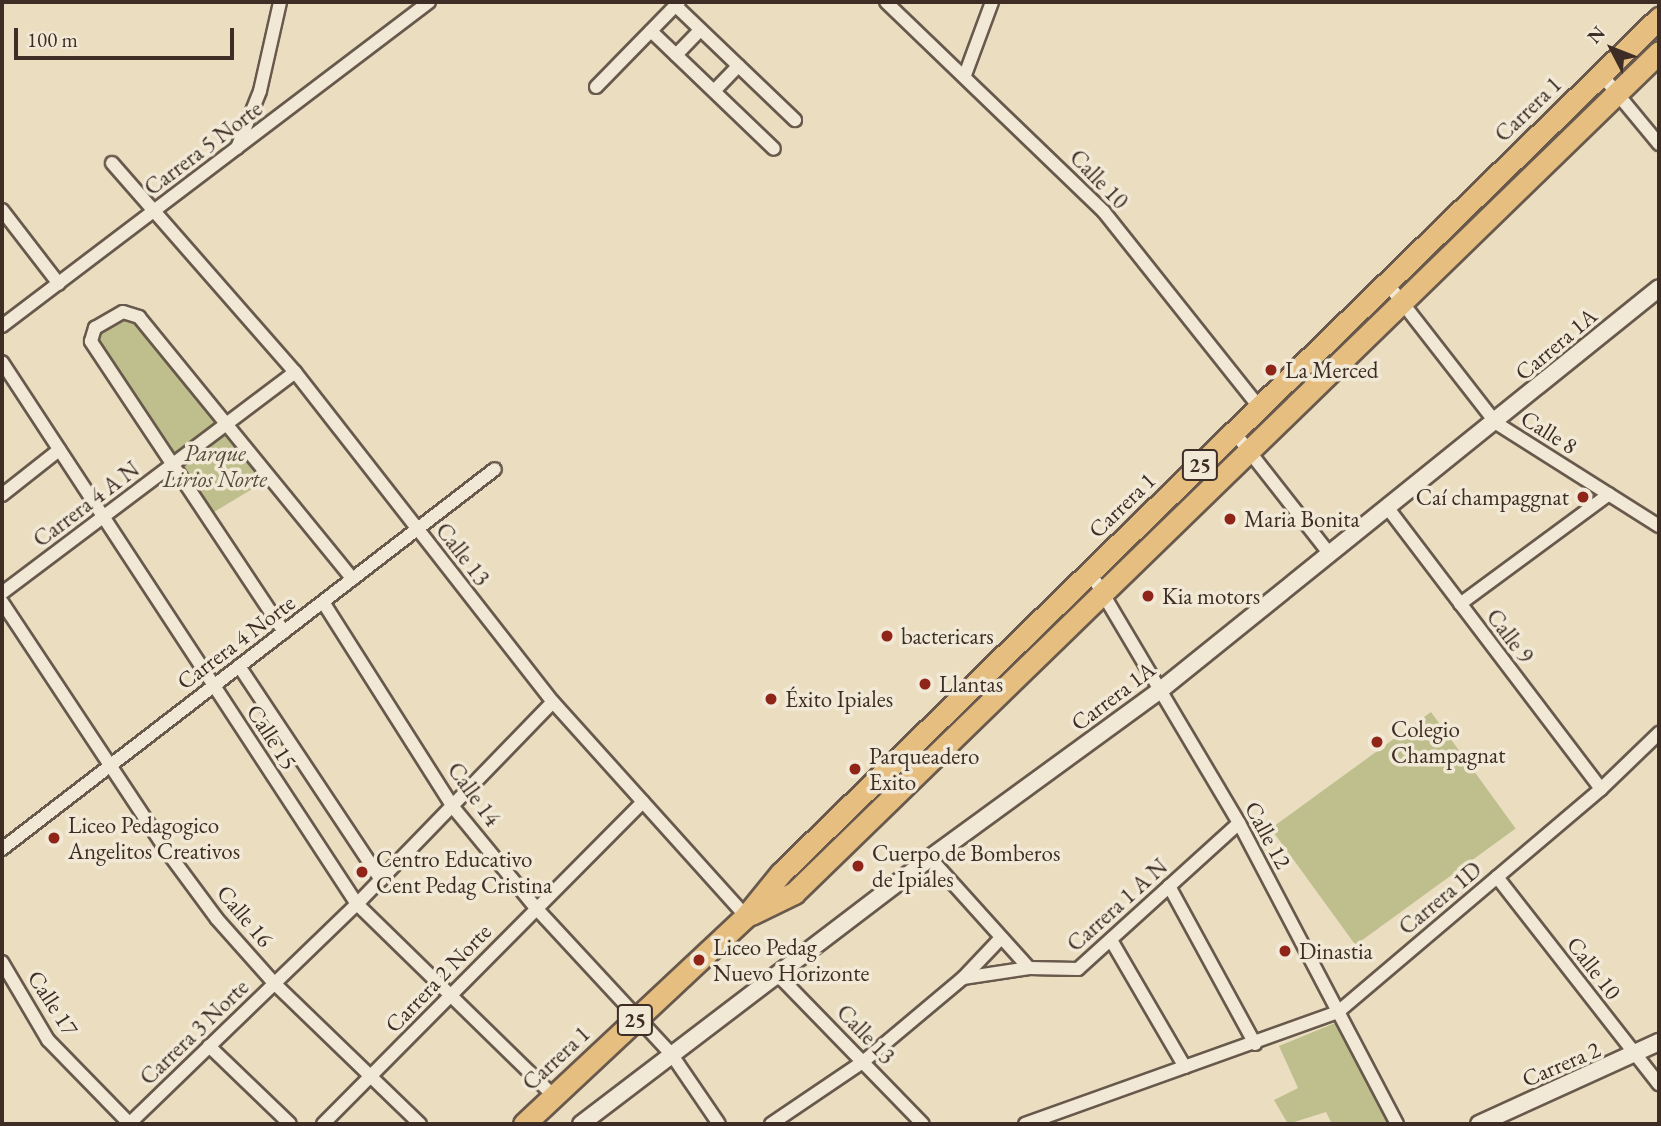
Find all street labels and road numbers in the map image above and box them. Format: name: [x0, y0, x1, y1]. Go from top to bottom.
street label: Carrera 1: [1489, 70, 1567, 148]
street label: Carrera 5 Norte: [139, 95, 267, 201]
street label: Calle 10: [1064, 143, 1134, 215]
street label: Carrera 1A: [1509, 302, 1603, 386]
street label: Calle 8: [1516, 404, 1582, 460]
road number: 25: [1181, 448, 1219, 482]
street label: Carrera 4 A N: [28, 455, 144, 553]
street label: Carrera 1: [1083, 466, 1161, 544]
street label: Calle 13: [430, 517, 496, 591]
street label: Carrera 4 Norte: [172, 589, 300, 695]
street label: Calle 9: [1481, 603, 1539, 669]
street label: Carrera 1A: [1065, 655, 1161, 737]
street label: Calle 15: [241, 699, 303, 775]
street label: Calle 14: [442, 757, 506, 831]
street label: Calle 12: [1239, 797, 1297, 873]
street label: Carrera 1 A N: [1061, 853, 1173, 957]
street label: Carrera 1D: [1393, 855, 1487, 941]
street label: Calle 16: [211, 879, 279, 953]
street label: Carrera 2 Norte: [379, 918, 497, 1038]
street label: Calle 10: [1561, 931, 1627, 1005]
street label: Calle 17: [22, 965, 84, 1041]
street label: Carrera 3 Norte: [134, 973, 254, 1091]
street label: Calle 13: [831, 998, 901, 1070]
road number: 25: [616, 1002, 654, 1038]
street label: Carrera 1: [516, 1020, 596, 1096]
street label: Carrera 2: [1518, 1035, 1604, 1093]

